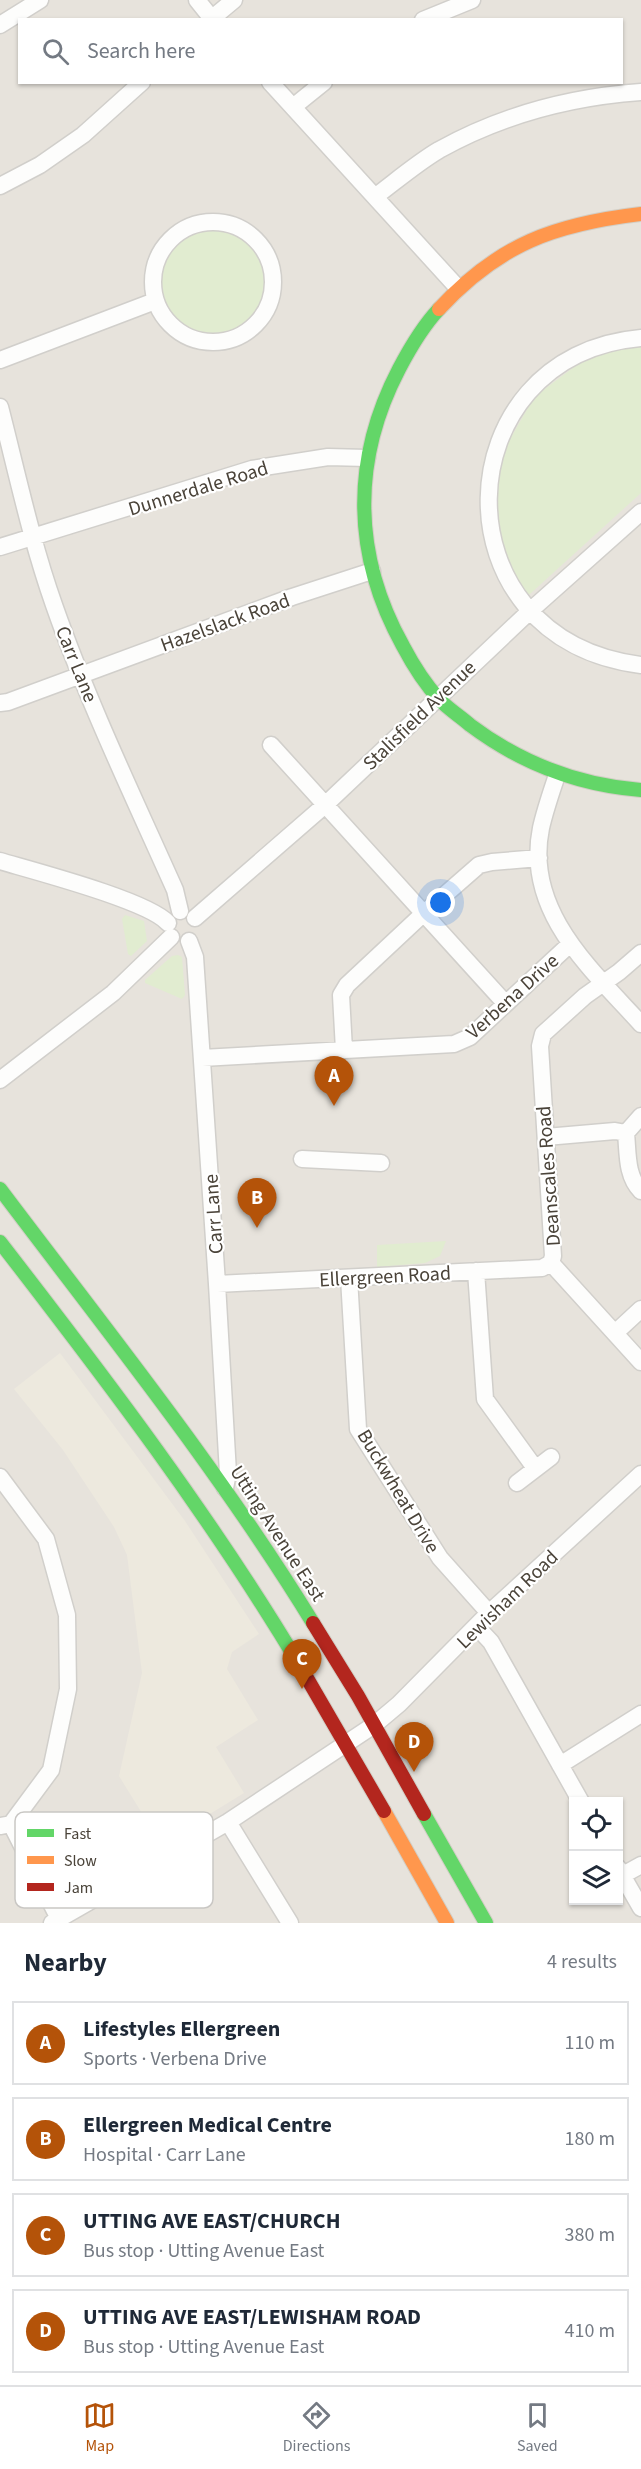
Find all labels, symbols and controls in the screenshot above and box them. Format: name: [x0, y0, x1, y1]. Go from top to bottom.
search box: [18, 18, 623, 84]
icon: search: [39, 35, 72, 68]
text: Search here: [87, 35, 195, 67]
street label: Dunnerdale Road: [125, 454, 272, 524]
street label: Hazelslack Road: [157, 587, 294, 659]
street label: Carr Lane: [48, 622, 104, 707]
street label: Stalisfield Avenue: [357, 654, 483, 777]
your location: [426, 888, 455, 917]
street label: Verbena Drive: [460, 947, 565, 1046]
pin: A: [314, 1056, 354, 1106]
street label: Deanscales Road: [530, 1105, 568, 1247]
street label: Carr Lane: [197, 1173, 231, 1255]
pin: B: [238, 1178, 276, 1228]
street label: Ellergreen Road: [318, 1260, 452, 1294]
street label: Buckwheat Drive: [350, 1424, 446, 1559]
street label: Utting Avenue East: [223, 1460, 332, 1607]
street label: Lewisham Road: [451, 1544, 565, 1656]
pin: C: [282, 1640, 322, 1689]
pin: D: [394, 1722, 434, 1772]
map controls: [569, 1797, 623, 1905]
button: locate: [569, 1797, 623, 1851]
legend: [15, 1812, 213, 1908]
text: Fast: [64, 1823, 92, 1845]
text: Slow: [64, 1850, 97, 1872]
button: layers: [569, 1851, 623, 1905]
text: Jam: [64, 1877, 93, 1899]
text: Nearby: [24, 1944, 107, 1981]
text: 4 results: [547, 1948, 617, 1976]
text: Lifestyles Ellergreen: [83, 2013, 280, 2045]
text: A: [40, 2029, 51, 2057]
text: 110 m: [565, 2029, 615, 2057]
text: Sports · Verbena Drive: [83, 2045, 267, 2073]
text: Ellergreen Medical Centre: [83, 2109, 332, 2141]
text: B: [39, 2125, 52, 2153]
text: 180 m: [565, 2125, 615, 2153]
text: Hospital · Carr Lane: [83, 2141, 246, 2169]
text: UTTING AVE EAST/CHURCH: [83, 2205, 340, 2237]
text: C: [40, 2221, 51, 2249]
text: 380 m: [565, 2221, 615, 2249]
text: Bus stop · Utting Avenue East: [83, 2237, 324, 2265]
text: UTTING AVE EAST/LEWISHAM ROAD: [83, 2301, 421, 2333]
text: D: [39, 2317, 52, 2345]
text: 410 m: [565, 2317, 615, 2345]
text: Bus stop · Utting Avenue East: [83, 2333, 324, 2361]
tab: Map: [83, 2399, 116, 2457]
tab: Directions: [283, 2399, 350, 2457]
tab: Saved: [517, 2399, 558, 2457]

